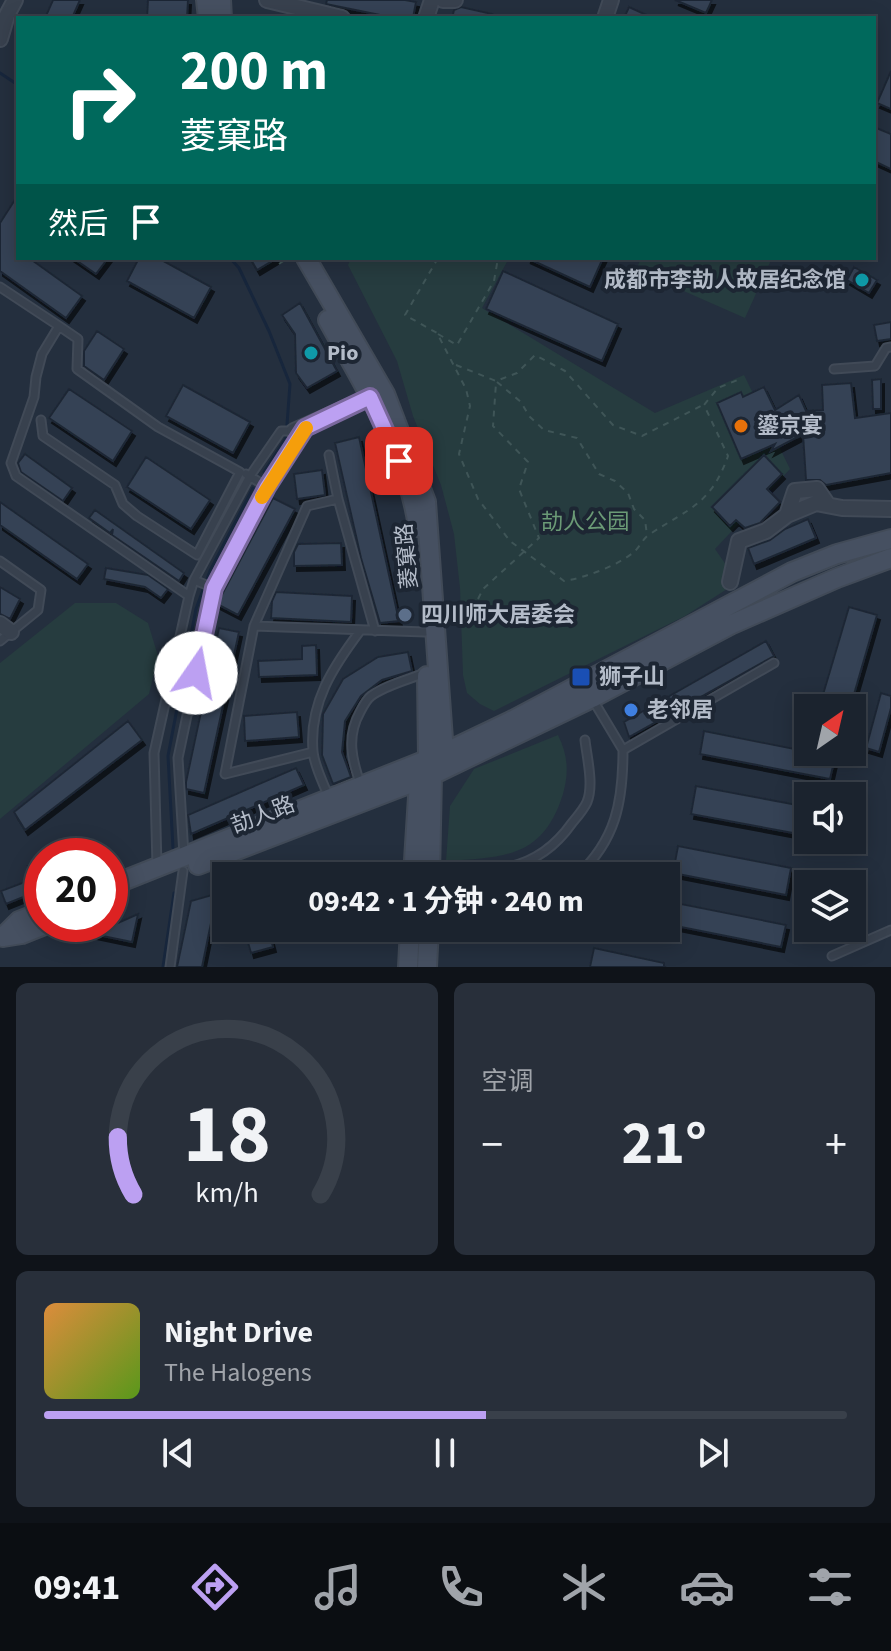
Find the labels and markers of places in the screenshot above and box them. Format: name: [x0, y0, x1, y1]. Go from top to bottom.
place label: 成都市李劼人故居纪念馆: [604, 264, 846, 296]
marker: 成都市李劼人故居纪念馆: [853, 271, 871, 289]
place label: Pio: [327, 337, 358, 369]
marker: Pio: [302, 344, 320, 362]
place label: 鎏京宴: [757, 410, 823, 442]
marker: 鎏京宴: [732, 417, 750, 435]
pin: [365, 427, 433, 495]
place label: 四川师大居委会: [421, 599, 575, 631]
marker: 四川师大居委会: [396, 606, 414, 624]
place label: 狮子山: [599, 661, 665, 693]
marker: 狮子山: [570, 666, 592, 688]
place label: 老邻居: [647, 694, 713, 726]
marker: 老邻居: [622, 701, 640, 719]

